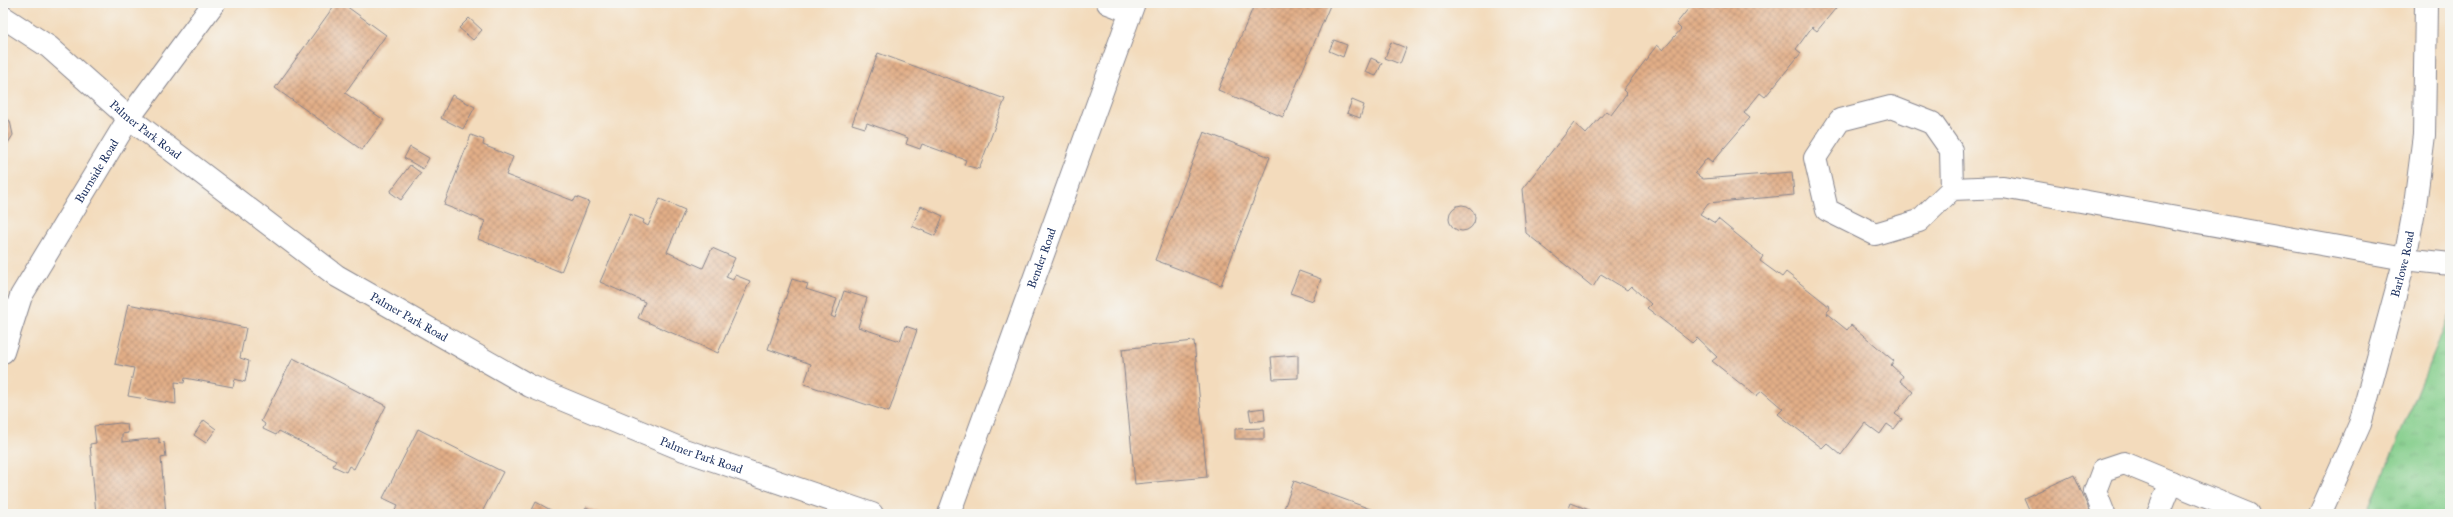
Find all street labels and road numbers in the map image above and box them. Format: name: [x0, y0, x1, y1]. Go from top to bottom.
street label: Palmer Park Road: [107, 97, 184, 162]
street label: Burnside Road: [72, 137, 122, 206]
street label: Bender Road: [1024, 226, 1059, 290]
street label: Barlowe Road: [2388, 230, 2417, 299]
street label: Palmer Park Road: [368, 289, 450, 345]
street label: Palmer Park Road: [658, 434, 744, 476]

